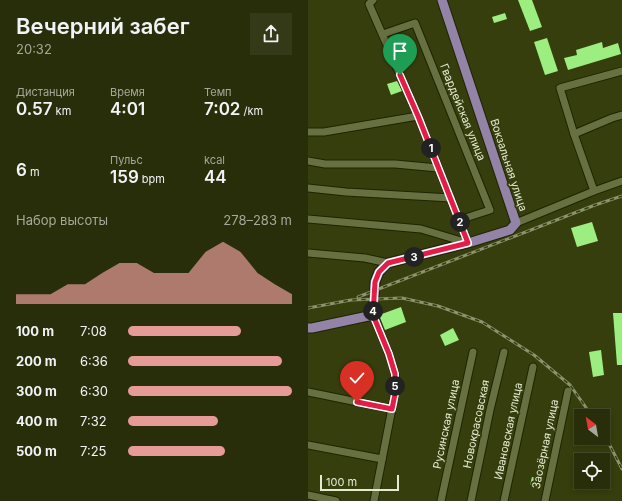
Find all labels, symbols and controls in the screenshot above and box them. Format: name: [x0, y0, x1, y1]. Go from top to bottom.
text: Вечерний забег: [16, 13, 190, 39]
button: share: [250, 13, 292, 55]
pin: [383, 34, 417, 75]
icon: arrive: [389, 40, 411, 62]
text: 20:32: [16, 41, 52, 57]
street label: Гвардейская улица: [437, 61, 489, 163]
text: Дистанция: [16, 85, 75, 99]
text: Время: [110, 85, 145, 99]
text: Темп: [204, 85, 232, 99]
text: 0.57: [16, 99, 53, 119]
text: 4:01: [110, 99, 145, 119]
text: 7:02: [204, 99, 240, 119]
text: km: [53, 104, 71, 118]
text: /km: [240, 104, 263, 118]
street label: Вокзальная улица: [487, 117, 531, 213]
pin: 1: [421, 138, 441, 158]
text: 1: [429, 141, 433, 155]
text: Пульс: [110, 153, 143, 167]
text: kcal: [204, 153, 225, 167]
text: 6: [16, 160, 27, 180]
text: m: [27, 165, 40, 179]
text: 159: [110, 167, 139, 187]
text: 44: [204, 167, 227, 187]
text: bpm: [139, 172, 165, 186]
text: Набор высоты: [16, 212, 108, 228]
text: 278–283 m: [223, 212, 292, 228]
pin: 2: [450, 212, 470, 232]
text: 2: [457, 215, 463, 229]
pin: 3: [404, 247, 424, 267]
text: 3: [410, 250, 418, 264]
pin: 4: [363, 301, 383, 321]
text: 4: [369, 304, 377, 318]
text: 100 m: [16, 323, 54, 339]
text: 7:08: [80, 323, 107, 339]
text: 200 m: [16, 353, 57, 369]
text: 6:36: [80, 353, 108, 369]
pin: [340, 361, 374, 402]
icon: check: [346, 367, 368, 389]
pin: 5: [385, 376, 405, 396]
street label: Русинская улица: [430, 378, 462, 470]
street label: Новокрасовская: [460, 378, 492, 470]
text: 5: [391, 379, 399, 393]
street label: Ивановская улица: [491, 381, 525, 481]
text: 300 m: [16, 383, 57, 399]
text: 6:30: [80, 383, 108, 399]
street label: Заозёрная улица: [529, 398, 561, 490]
north arrow: [574, 409, 610, 445]
map controls: [574, 409, 610, 489]
text: 400 m: [16, 413, 57, 429]
text: 7:32: [80, 413, 107, 429]
text: 500 m: [16, 443, 57, 459]
text: 7:25: [80, 443, 107, 459]
button: locate: [574, 453, 610, 489]
scale bar: [320, 473, 399, 492]
text: 100 m: [326, 475, 357, 489]

